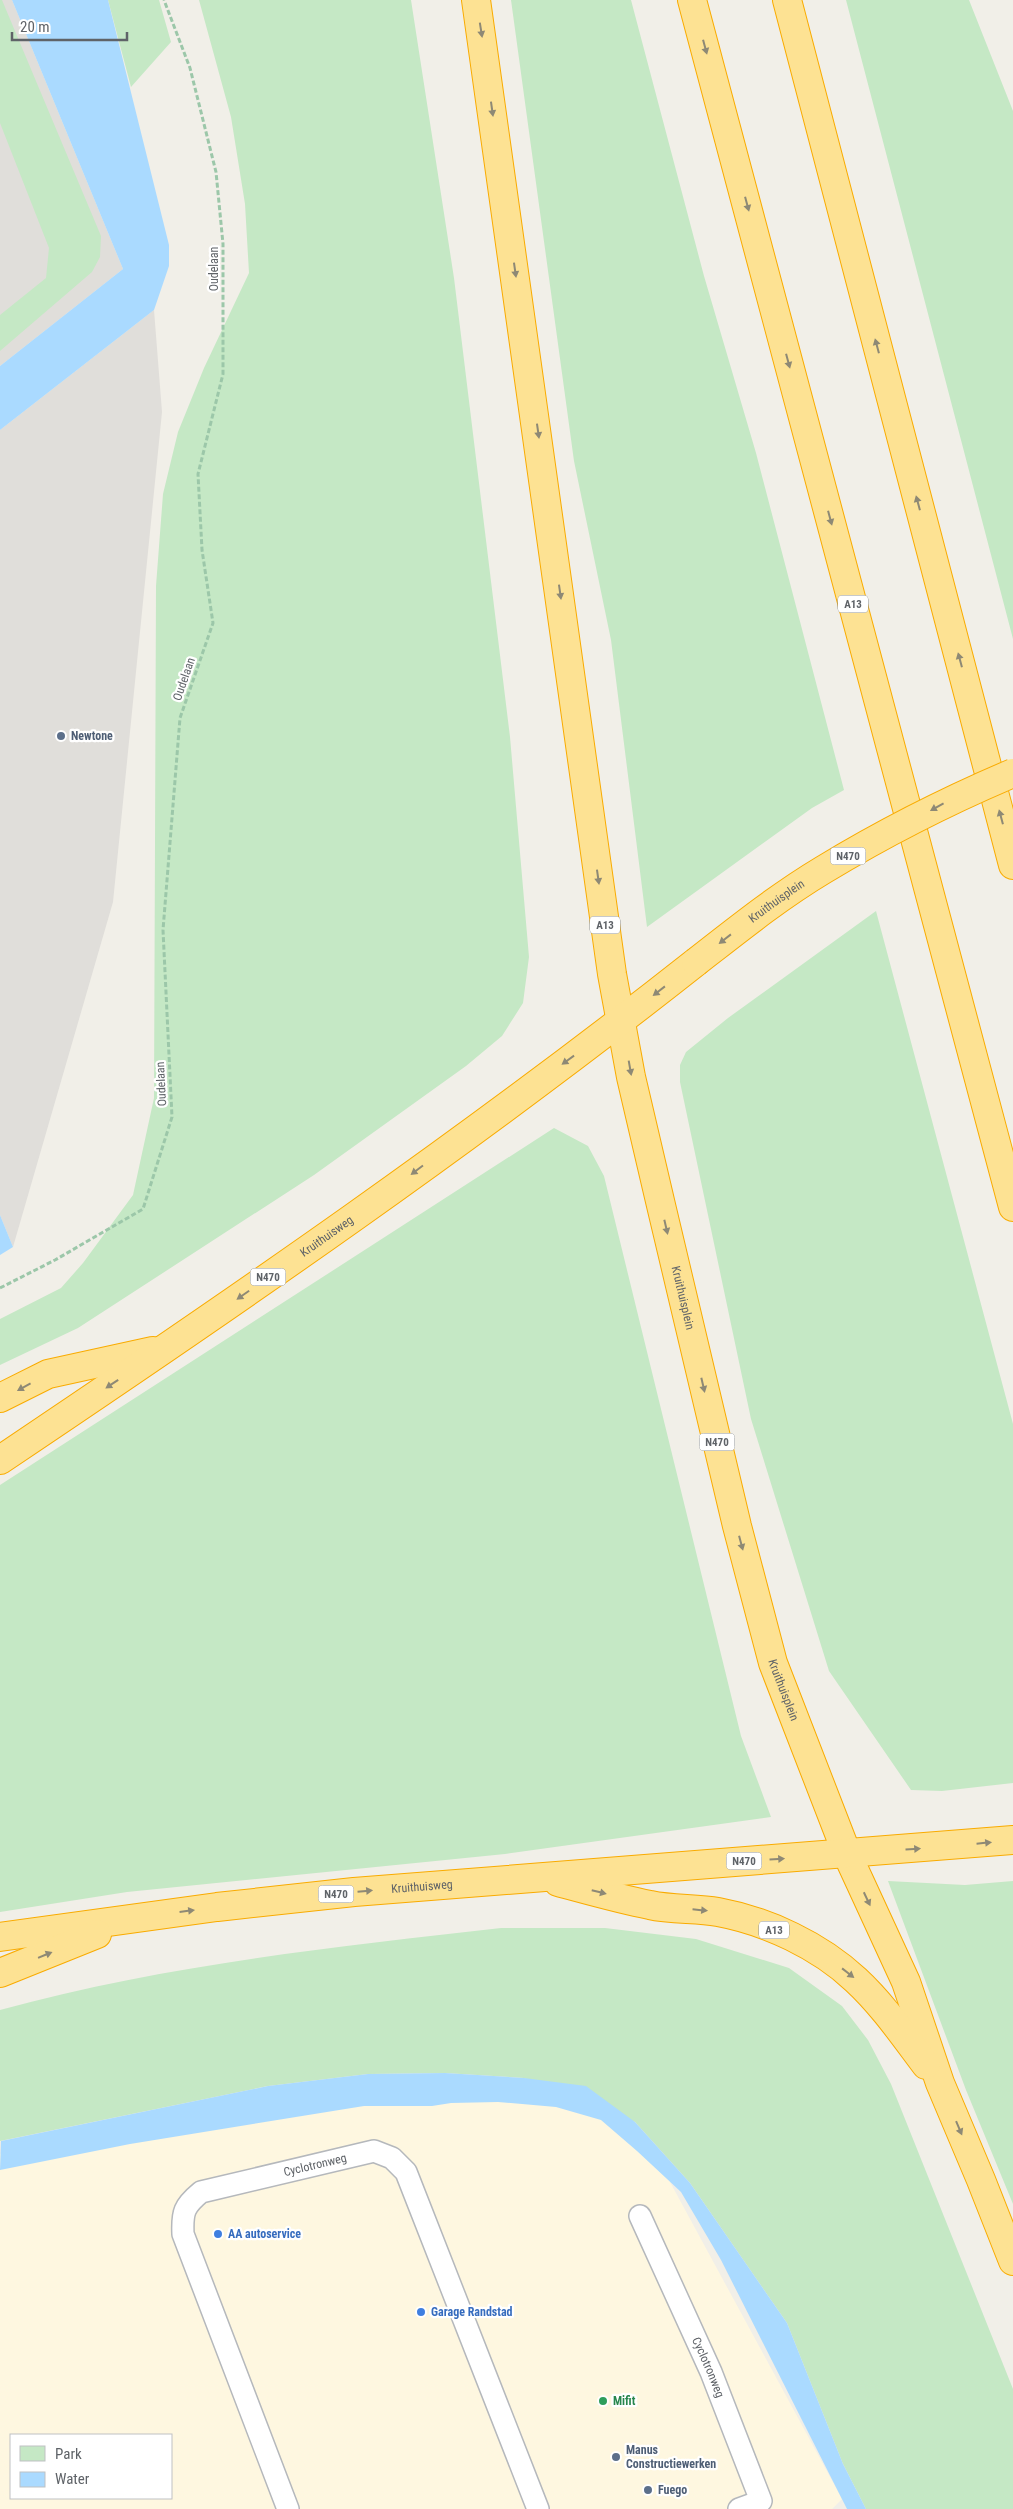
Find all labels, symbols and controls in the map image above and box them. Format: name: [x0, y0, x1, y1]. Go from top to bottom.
scale bar: [12, 10, 128, 42]
text: 20 m: [20, 18, 50, 36]
one-way arrow: [477, 23, 485, 39]
one-way arrow: [701, 40, 709, 55]
one-way arrow: [488, 101, 496, 117]
one-way arrow: [743, 197, 751, 212]
street label: Oudelaan: [207, 246, 221, 291]
one-way arrow: [511, 262, 519, 278]
one-way arrow: [873, 338, 881, 353]
one-way arrow: [785, 354, 793, 369]
one-way arrow: [534, 423, 542, 439]
one-way arrow: [914, 495, 922, 510]
one-way arrow: [826, 511, 834, 526]
one-way arrow: [556, 584, 564, 600]
road number: A13: [838, 596, 868, 612]
one-way arrow: [955, 653, 963, 668]
street label: Oudelaan: [170, 655, 198, 702]
place label: Newtone: [71, 729, 113, 743]
marker: Newtone: [55, 730, 67, 742]
one-way arrow: [929, 803, 944, 811]
one-way arrow: [996, 810, 1004, 825]
road number: N470: [830, 848, 866, 864]
one-way arrow: [595, 869, 603, 885]
street label: Kruithuisplein: [746, 876, 807, 926]
road number: A13: [590, 916, 620, 934]
one-way arrow: [718, 934, 732, 944]
one-way arrow: [652, 986, 665, 996]
one-way arrow: [562, 1054, 575, 1065]
street label: Oudelaan: [153, 1061, 169, 1107]
one-way arrow: [626, 1061, 634, 1077]
one-way arrow: [411, 1165, 424, 1176]
street label: Kruithuisweg: [298, 1213, 356, 1260]
one-way arrow: [662, 1219, 670, 1234]
street label: Kruithuisplein: [669, 1265, 697, 1331]
road number: N470: [250, 1268, 286, 1286]
one-way arrow: [236, 1290, 250, 1300]
one-way arrow: [699, 1377, 707, 1393]
one-way arrow: [105, 1380, 119, 1389]
one-way arrow: [18, 1382, 31, 1391]
road number: N470: [700, 1434, 734, 1450]
one-way arrow: [738, 1536, 746, 1551]
street label: Kruithuisplein: [765, 1658, 802, 1723]
one-way arrow: [977, 1839, 993, 1847]
one-way arrow: [905, 1845, 921, 1853]
road number: N470: [726, 1852, 762, 1870]
one-way arrow: [769, 1855, 785, 1863]
street label: Kruithuisweg: [391, 1877, 453, 1896]
road number: N470: [318, 1886, 354, 1902]
one-way arrow: [358, 1886, 374, 1894]
one-way arrow: [591, 1888, 606, 1896]
one-way arrow: [863, 1892, 871, 1906]
one-way arrow: [693, 1906, 709, 1914]
one-way arrow: [179, 1907, 195, 1915]
road number: A13: [759, 1922, 789, 1938]
one-way arrow: [38, 1950, 52, 1958]
one-way arrow: [841, 1968, 855, 1978]
one-way arrow: [956, 2121, 964, 2135]
street label: Cyclotronweg: [282, 2151, 348, 2179]
place label: AA autoservice: [228, 2227, 301, 2241]
marker: AA autoservice: [212, 2228, 224, 2240]
place label: Garage Randstad: [431, 2305, 513, 2319]
marker: Garage Randstad: [415, 2306, 427, 2318]
street label: Cyclotronweg: [689, 2335, 727, 2400]
place label: Mifit: [613, 2394, 636, 2408]
marker: Mifit: [597, 2395, 609, 2407]
legend: [10, 2434, 172, 2499]
place label: Manus Constructiewerken: [626, 2443, 716, 2471]
text: Park: [55, 2445, 82, 2463]
marker: Manus Constructiewerken: [610, 2451, 622, 2463]
text: Water: [55, 2470, 90, 2488]
place label: Fuego: [658, 2483, 687, 2497]
marker: Fuego: [642, 2484, 654, 2496]

